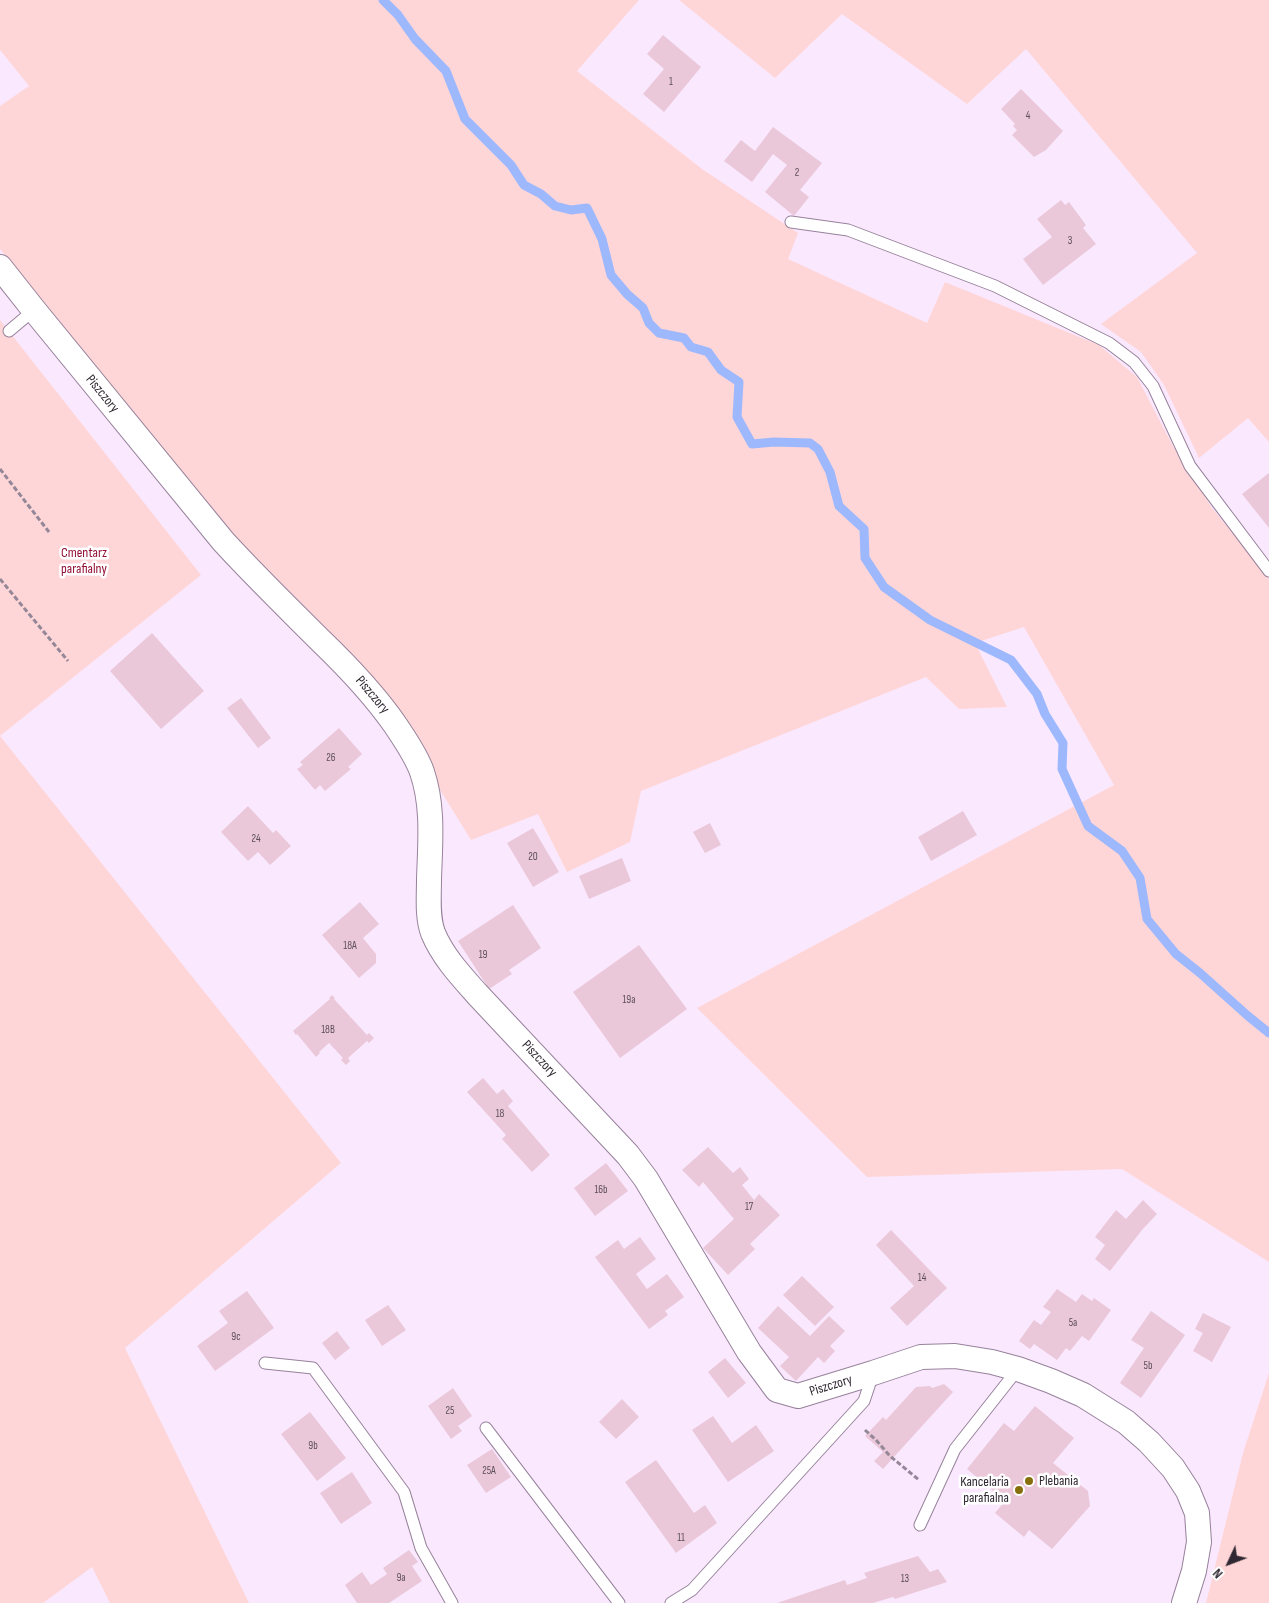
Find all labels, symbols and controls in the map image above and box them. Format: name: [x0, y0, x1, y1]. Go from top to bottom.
house number: 1: [669, 75, 673, 89]
house number: 4: [1026, 109, 1030, 123]
house number: 2: [795, 166, 799, 180]
house number: 3: [1068, 234, 1072, 248]
street label: Piszczory: [82, 372, 122, 416]
park label: Cmentarz parafialny: [61, 545, 107, 578]
street label: Piszczory: [351, 673, 393, 717]
house number: 26: [326, 751, 336, 765]
house number: 24: [251, 832, 261, 846]
house number: 20: [528, 850, 538, 864]
house number: 18A: [343, 939, 357, 953]
house number: 19: [479, 948, 487, 962]
house number: 19a: [623, 993, 635, 1007]
house number: 18B: [321, 1023, 335, 1037]
street label: Piszczory: [518, 1037, 560, 1081]
house number: 18: [496, 1107, 504, 1121]
house number: 16b: [594, 1183, 608, 1197]
house number: 17: [745, 1200, 753, 1214]
house number: 14: [918, 1271, 926, 1285]
house number: 5a: [1069, 1316, 1077, 1330]
house number: 9c: [231, 1330, 241, 1344]
house number: 5b: [1144, 1359, 1152, 1373]
street label: Piszczory: [808, 1372, 854, 1400]
house number: 25: [446, 1404, 454, 1418]
house number: 9b: [308, 1439, 318, 1453]
house number: 25A: [482, 1464, 496, 1478]
place label: Plebania: [1039, 1473, 1078, 1489]
place label: Kancelaria parafialna: [960, 1474, 1009, 1506]
marker: Plebania: [1023, 1475, 1035, 1487]
marker: Kancelaria parafialna: [1013, 1484, 1025, 1496]
house number: 11: [677, 1531, 685, 1545]
north arrow: [1204, 1538, 1254, 1588]
text: N: [1209, 1565, 1226, 1582]
house number: 9a: [396, 1571, 406, 1585]
house number: 13: [901, 1572, 909, 1586]

